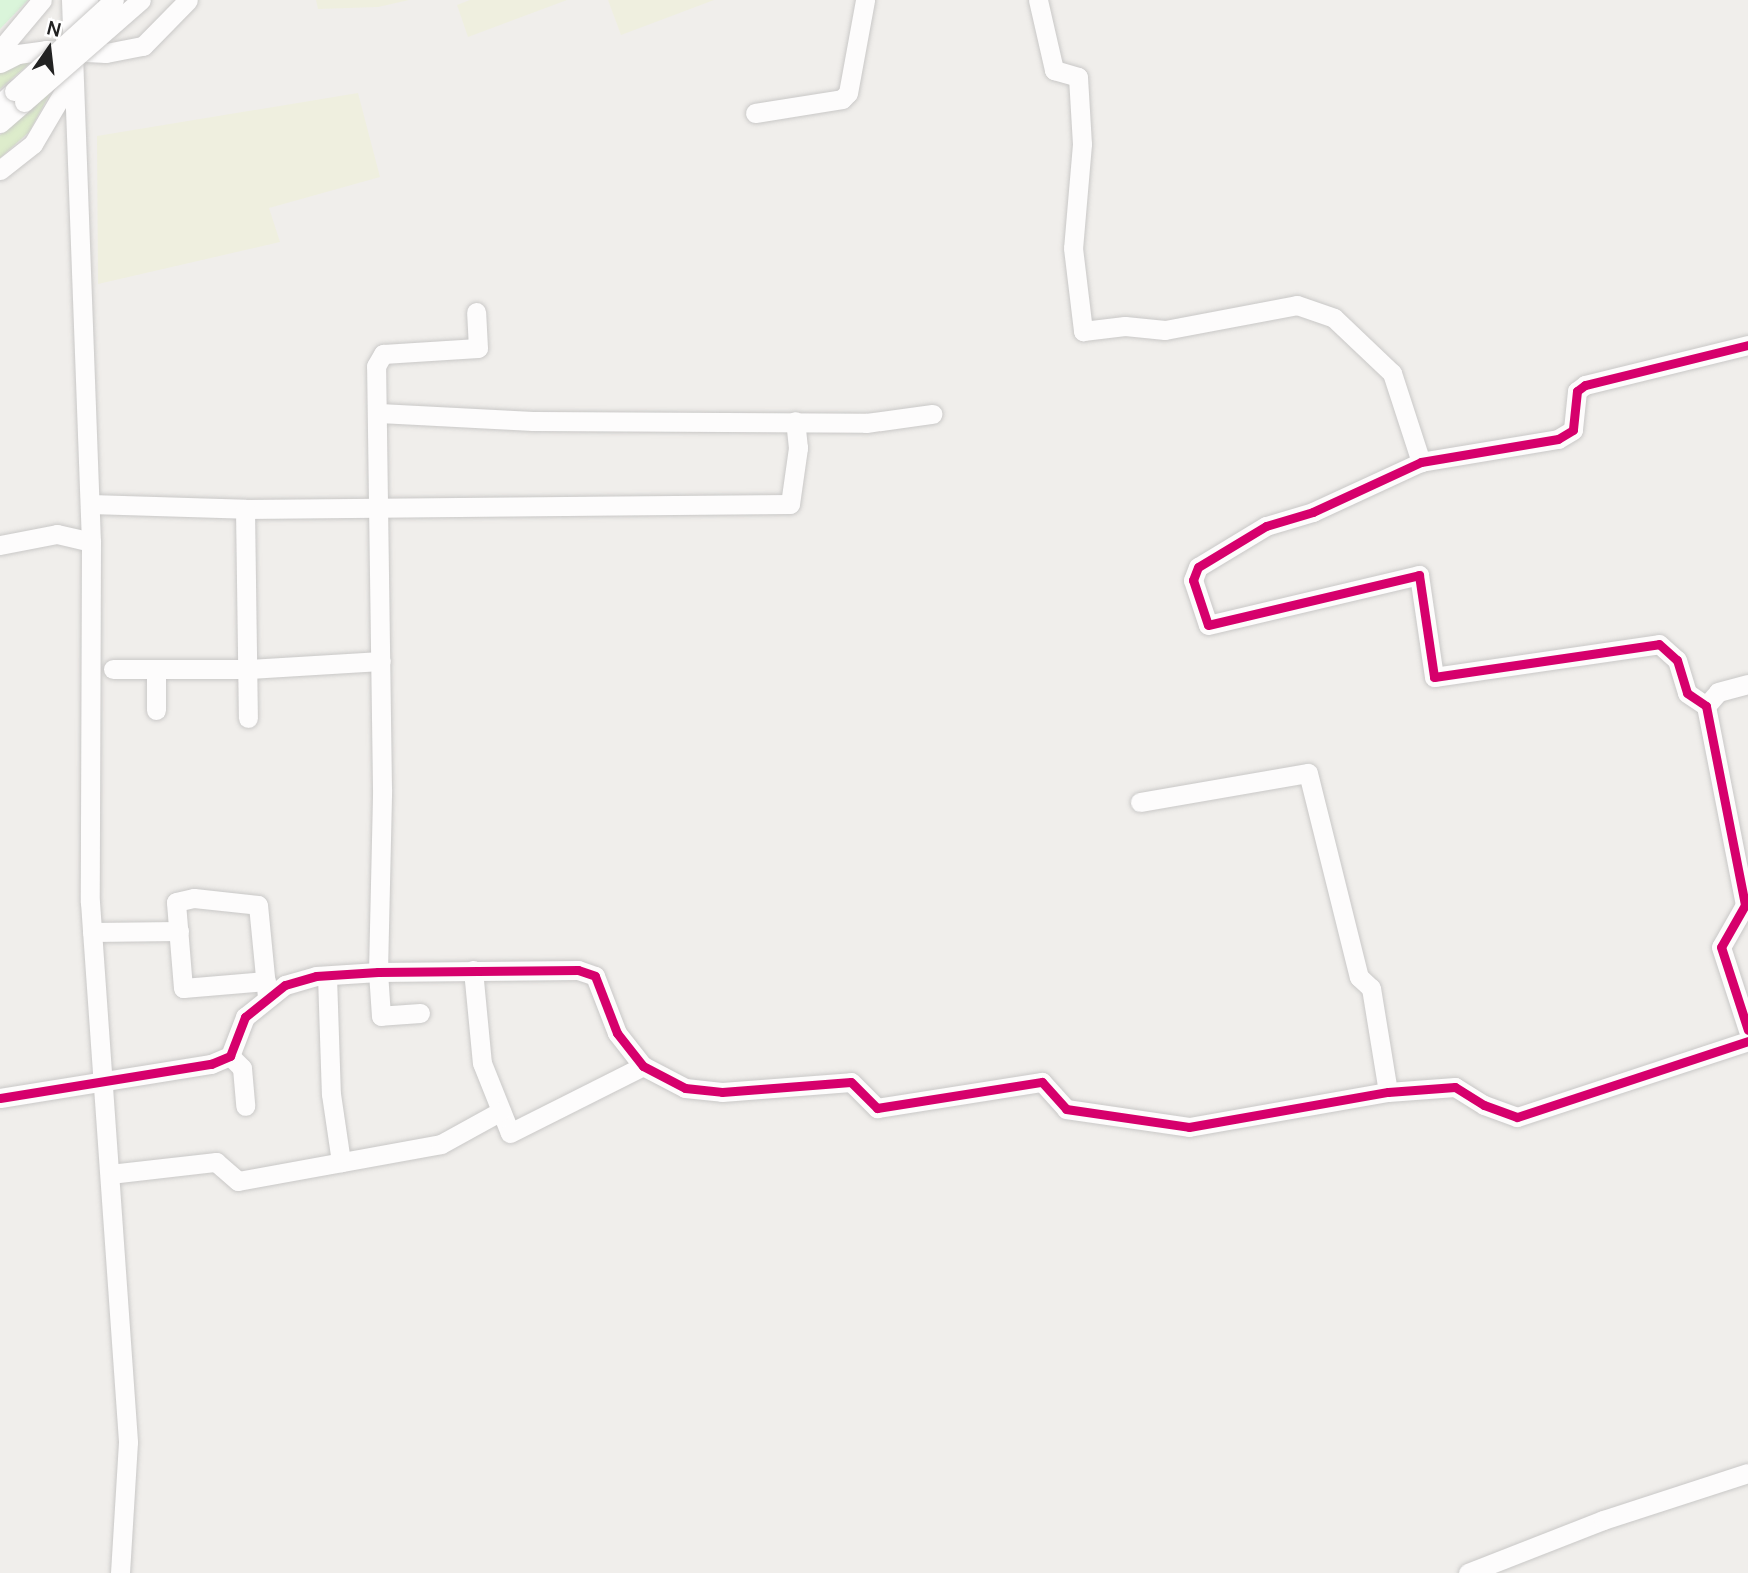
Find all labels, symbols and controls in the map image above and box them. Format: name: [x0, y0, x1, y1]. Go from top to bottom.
north arrow: [14, 14, 84, 84]
text: N: [44, 14, 64, 43]

